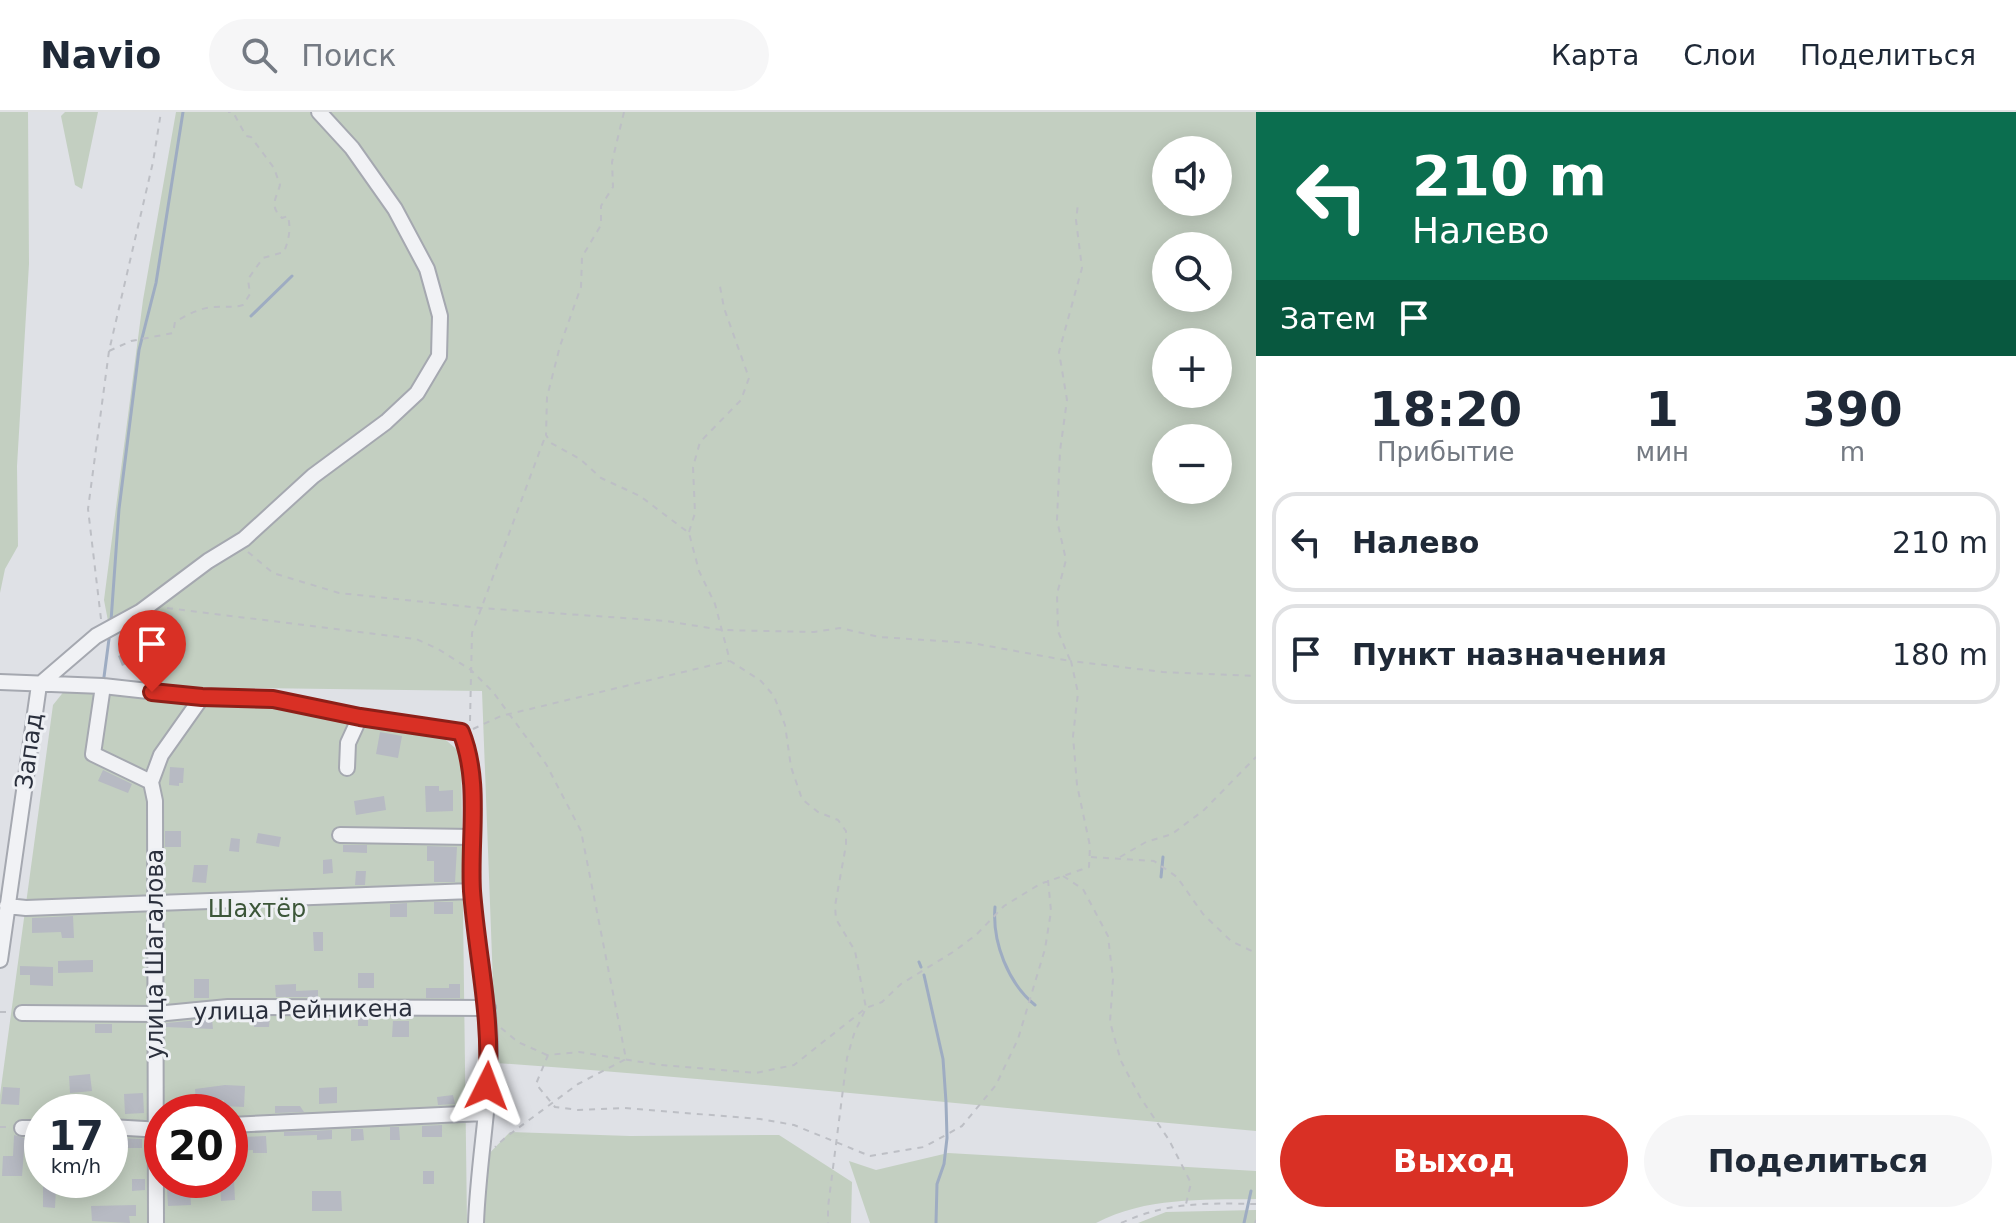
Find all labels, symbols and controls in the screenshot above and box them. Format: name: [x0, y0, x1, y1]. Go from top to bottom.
search box: [209, 19, 769, 91]
text: Navio: [40, 33, 161, 77]
icon: search: [237, 33, 281, 77]
text: Поиск: [301, 38, 396, 73]
text: Карта: [1551, 39, 1639, 72]
text: Слои: [1683, 39, 1756, 72]
text: Поделиться: [1800, 39, 1976, 72]
map controls: [1152, 136, 1232, 504]
button: sound: [1152, 136, 1232, 216]
text: 210 m: [1412, 143, 1607, 208]
icon: left: [1280, 144, 1384, 248]
text: Налево: [1412, 210, 1550, 251]
button: search: [1152, 232, 1232, 312]
icon: arrive: [1392, 296, 1436, 340]
text: Затем: [1280, 301, 1376, 336]
button: +: [1152, 328, 1232, 408]
text: 18:20: [1369, 381, 1522, 437]
text: 1: [1646, 381, 1679, 437]
text: 390: [1802, 381, 1903, 437]
button: −: [1152, 424, 1232, 504]
text: Прибытие: [1377, 437, 1515, 467]
text: мин: [1636, 437, 1689, 467]
text: m: [1840, 437, 1865, 467]
icon: left: [1284, 520, 1328, 564]
text: Налево: [1352, 525, 1479, 560]
text: 210 m: [1892, 525, 1988, 560]
pin: [118, 610, 186, 692]
icon: arrive: [130, 622, 174, 666]
icon: arrive: [1284, 632, 1328, 676]
text: Пункт назначения: [1352, 637, 1667, 672]
text: 180 m: [1892, 637, 1988, 672]
street label: Запад: [10, 711, 48, 791]
street label: улица Шагалова: [141, 849, 169, 1059]
park label: Шахтёр: [208, 895, 306, 923]
street label: улица Рейникена: [193, 994, 413, 1026]
position arrow: [445, 1044, 529, 1128]
speed limit sign: 20: [144, 1094, 248, 1198]
text: 17: [48, 1113, 104, 1159]
button: Выход: [1280, 1115, 1628, 1207]
button: Поделиться: [1644, 1115, 1992, 1207]
text: km/h: [51, 1154, 101, 1178]

